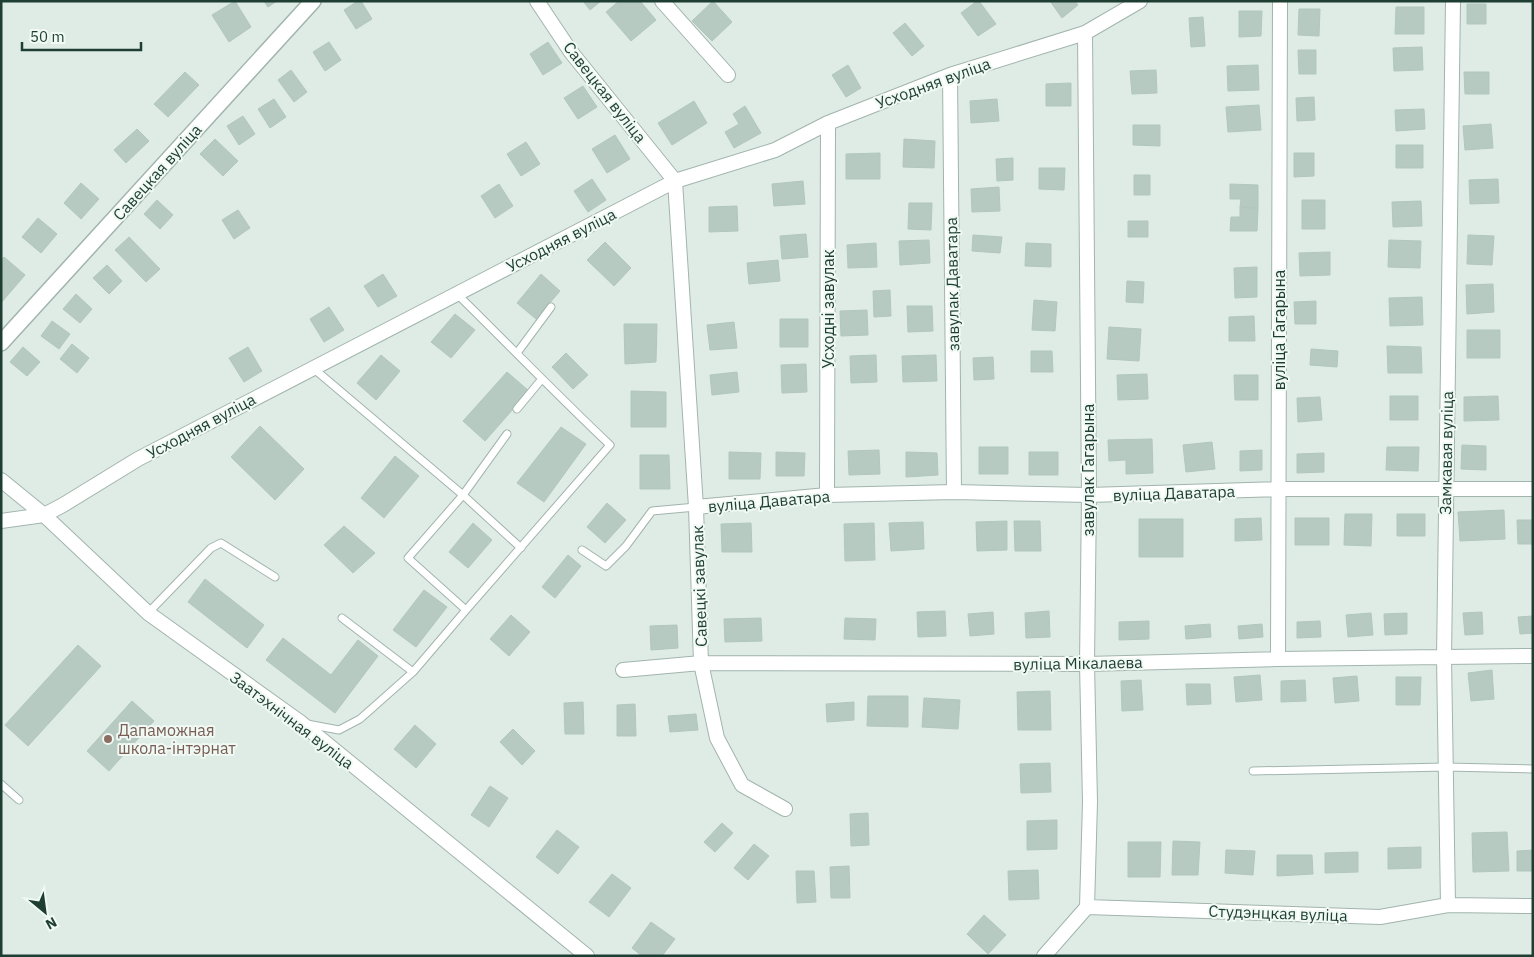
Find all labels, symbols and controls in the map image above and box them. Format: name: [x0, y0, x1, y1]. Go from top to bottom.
scale bar: [22, 20, 141, 52]
text: 50 m: [30, 27, 65, 46]
street label: Савецкая вуліца: [559, 37, 651, 147]
street label: Усходняя вуліца: [873, 53, 994, 113]
street label: Савецкая вуліца: [108, 119, 206, 224]
street label: Усходняя вуліца: [503, 203, 620, 276]
street label: завулак Даватара: [941, 216, 963, 351]
street label: Усходні завулак: [818, 249, 838, 369]
street label: вуліца Гагарына: [1269, 269, 1289, 390]
street label: Усходняя вуліца: [143, 389, 259, 463]
street label: Замкавая вуліца: [1435, 390, 1457, 515]
street label: завулак Гагарына: [1078, 403, 1098, 536]
street label: вуліца Даватара: [1113, 481, 1236, 505]
street label: вуліца Даватара: [707, 486, 831, 516]
street label: Савецкі завулак: [687, 525, 711, 647]
street label: вуліца Мікалаева: [1013, 652, 1143, 674]
street label: Заатэхнічная вуліца: [226, 667, 358, 773]
place label: Дапаможная школа-інтэрнат: [118, 720, 236, 758]
marker: Дапаможная школа-інтэрнат: [102, 733, 114, 745]
north arrow: [20, 887, 70, 937]
street label: Студэнцкая вуліца: [1208, 901, 1348, 925]
text: N: [43, 913, 60, 934]

